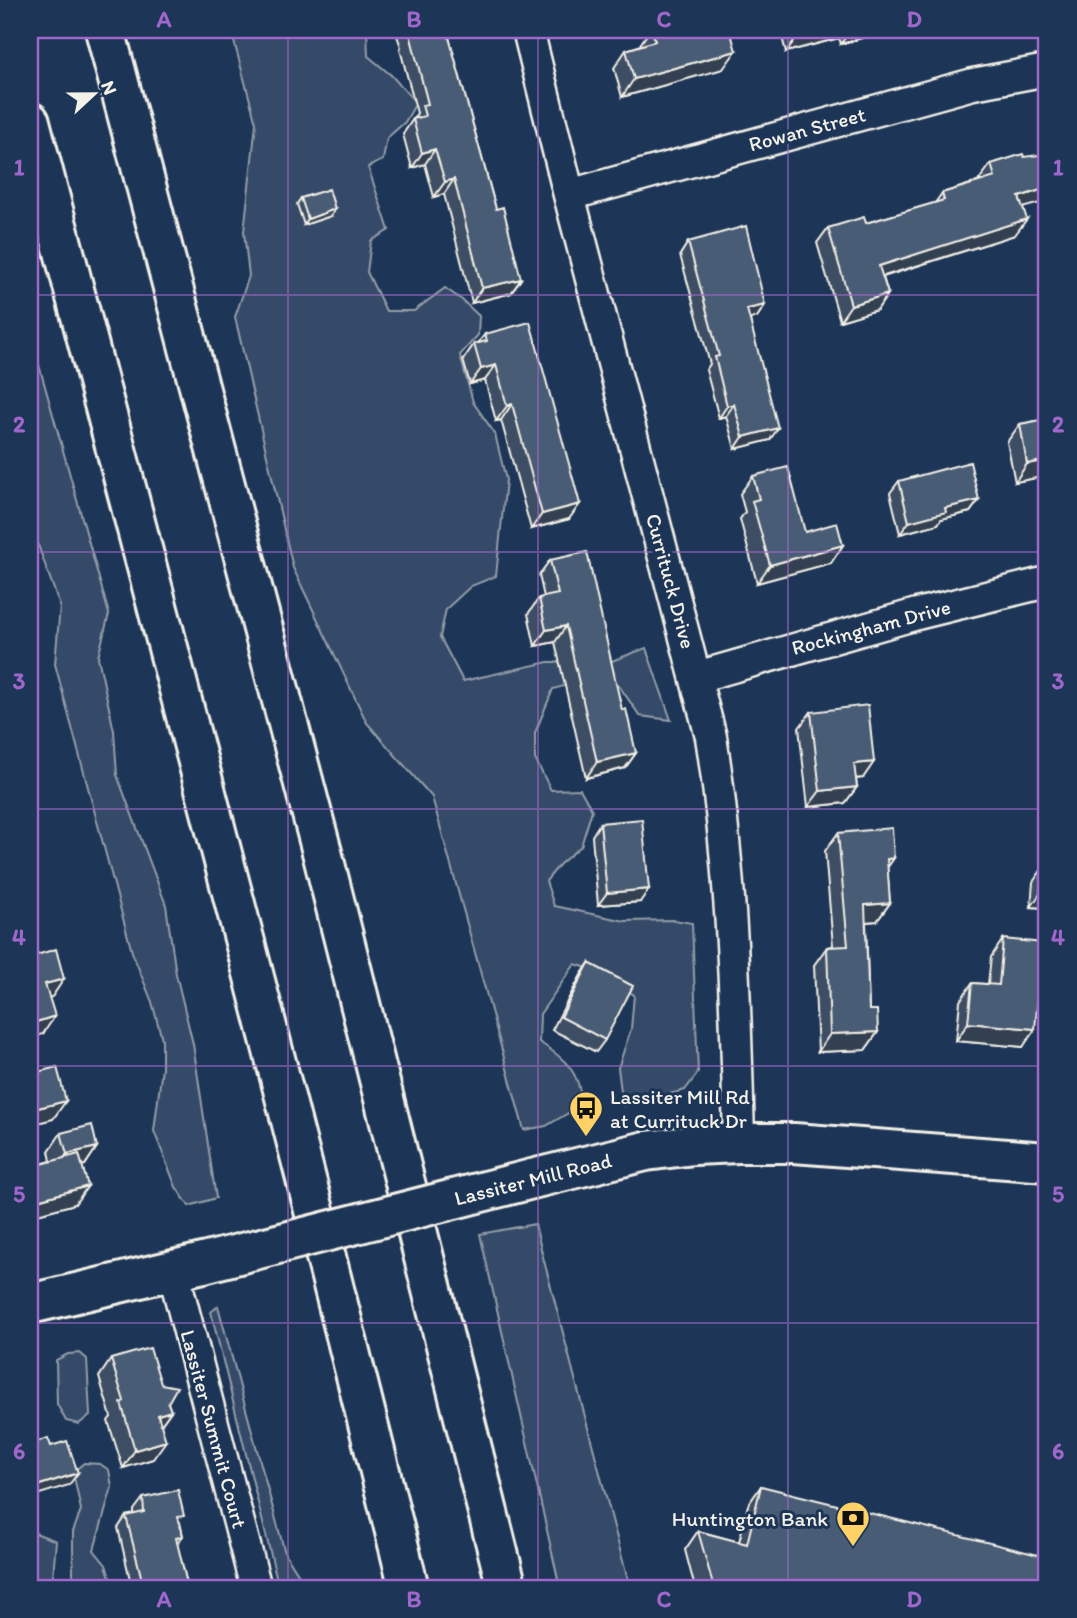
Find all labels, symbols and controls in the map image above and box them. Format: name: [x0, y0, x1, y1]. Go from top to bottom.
text: A: [156, 5, 172, 33]
text: B: [407, 5, 422, 33]
text: C: [657, 5, 672, 33]
text: D: [906, 5, 922, 33]
north arrow: [60, 60, 130, 130]
text: N: [96, 78, 122, 98]
street label: Rowan Street: [746, 101, 868, 157]
text: 1: [14, 153, 25, 181]
text: 1: [1053, 153, 1064, 181]
text: 2: [13, 410, 26, 438]
text: 2: [1052, 410, 1065, 438]
street label: Currituck Drive: [641, 511, 701, 651]
street label: Rockingham Drive: [789, 594, 953, 660]
text: 3: [13, 667, 26, 695]
text: 3: [1052, 667, 1065, 695]
text: 4: [12, 923, 26, 951]
text: 4: [1051, 923, 1065, 951]
place label: Lassiter Mill Rd at Currituck Dr: [610, 1084, 750, 1133]
bus stop icon: Lassiter Mill Rd at Currituck Dr: [567, 1089, 605, 1138]
street label: Lassiter Mill Road: [452, 1147, 615, 1211]
text: 5: [13, 1180, 25, 1208]
text: 5: [1052, 1180, 1064, 1208]
street label: Lassiter Summit Court: [175, 1327, 253, 1531]
text: 6: [13, 1437, 25, 1465]
text: 6: [1052, 1437, 1064, 1465]
bank icon: Huntington Bank: [834, 1499, 872, 1548]
place label: Huntington Bank: [672, 1506, 828, 1531]
text: A: [156, 1585, 172, 1613]
text: B: [407, 1585, 422, 1613]
text: C: [657, 1585, 672, 1613]
text: D: [906, 1585, 922, 1613]

